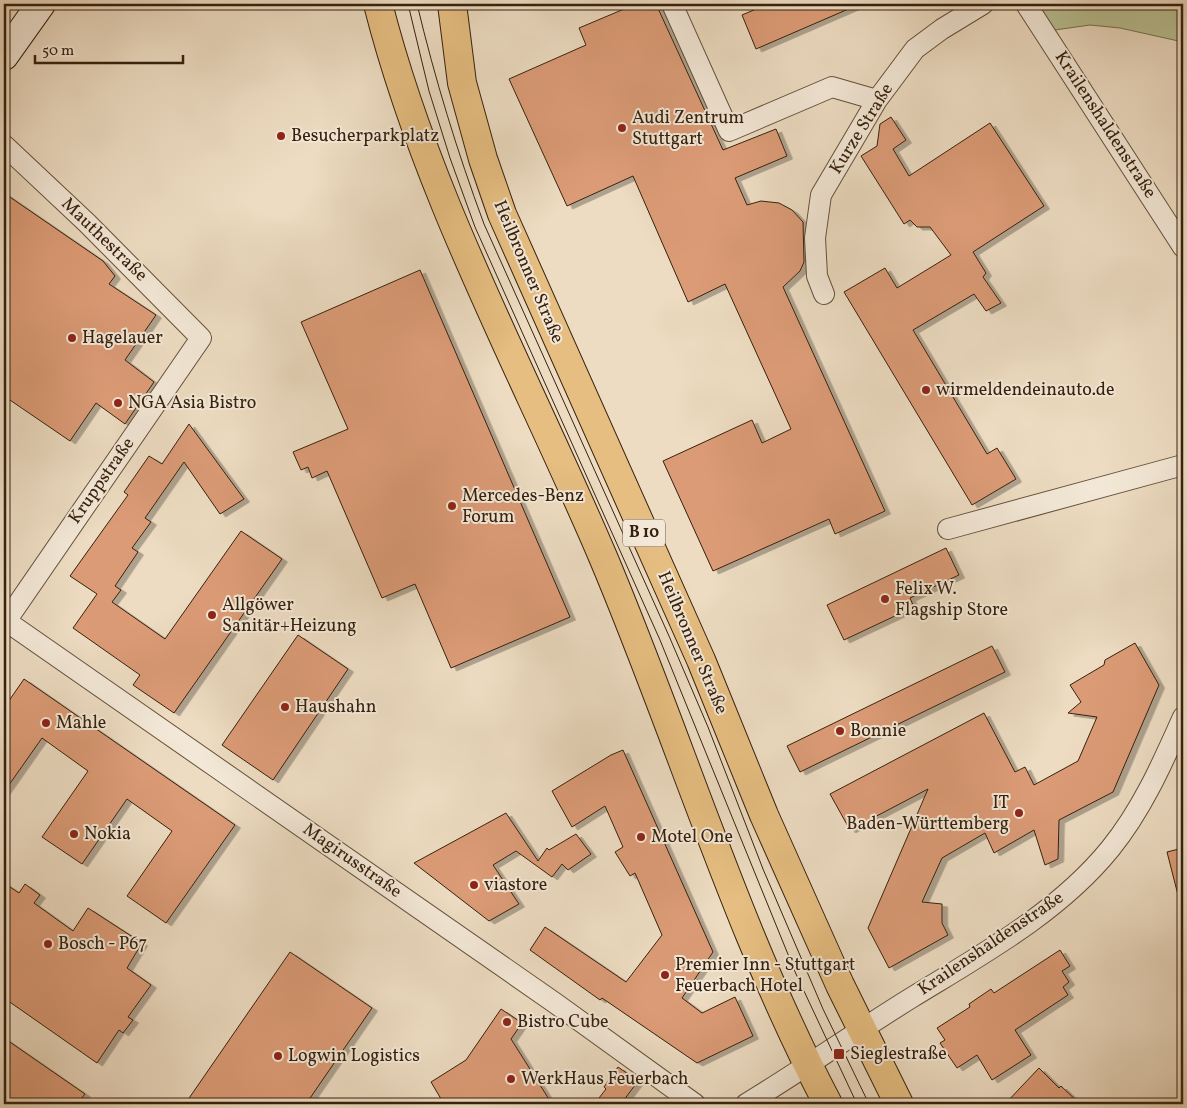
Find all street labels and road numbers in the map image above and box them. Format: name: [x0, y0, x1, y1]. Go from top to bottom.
street label: Krailenshaldenstraße: [1048, 47, 1162, 203]
street label: Kurze Straße: [824, 79, 900, 179]
street label: Mauthestraße: [55, 192, 153, 288]
street label: Heilbronner Straße: [487, 197, 569, 347]
street label: Kruppstraße: [63, 433, 141, 529]
road number: B 10: [623, 520, 665, 546]
street label: Heilbronner Straße: [651, 568, 733, 718]
street label: Magirusstraße: [297, 818, 407, 904]
street label: Krailenshaldenstraße: [913, 886, 1069, 1002]

